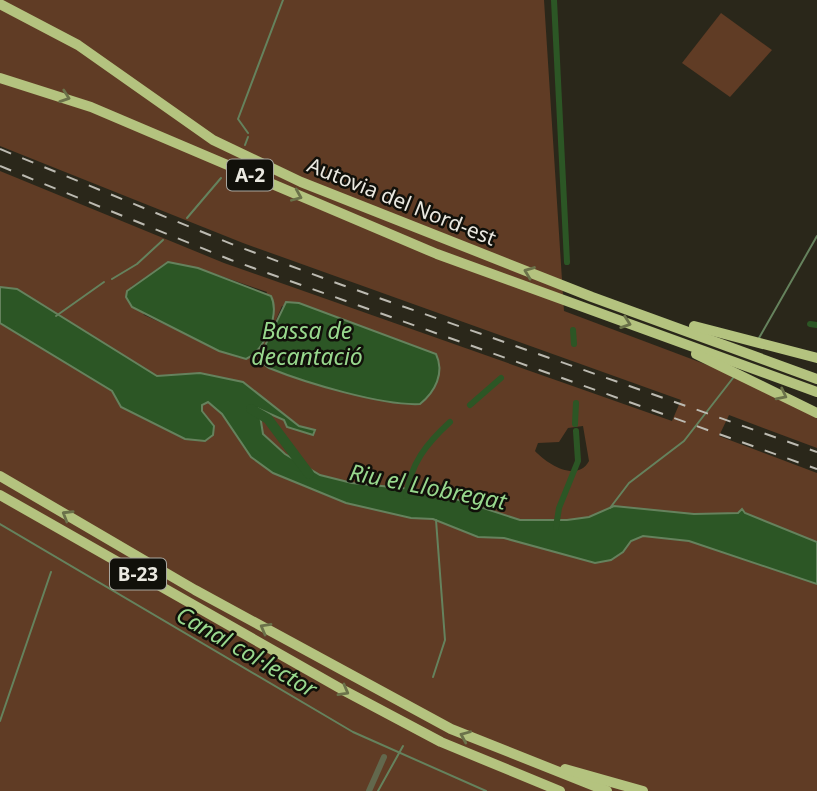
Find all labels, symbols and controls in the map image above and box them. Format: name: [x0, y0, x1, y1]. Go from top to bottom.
one-way arrow: [59, 89, 71, 103]
street label: Autovia del Nord-est: [303, 150, 501, 252]
road number: A-2: [227, 160, 273, 190]
one-way arrow: [290, 188, 302, 202]
one-way arrow: [523, 267, 535, 281]
water label: Bassa de decantació: [251, 314, 363, 372]
one-way arrow: [619, 315, 631, 329]
one-way arrow: [775, 387, 787, 401]
water label: Riu el Llobregat: [347, 455, 511, 517]
one-way arrow: [62, 510, 75, 523]
road number: B-23: [110, 558, 166, 590]
water label: Canal col·lector: [171, 598, 324, 705]
one-way arrow: [259, 623, 272, 637]
one-way arrow: [337, 683, 349, 696]
one-way arrow: [460, 730, 472, 744]

